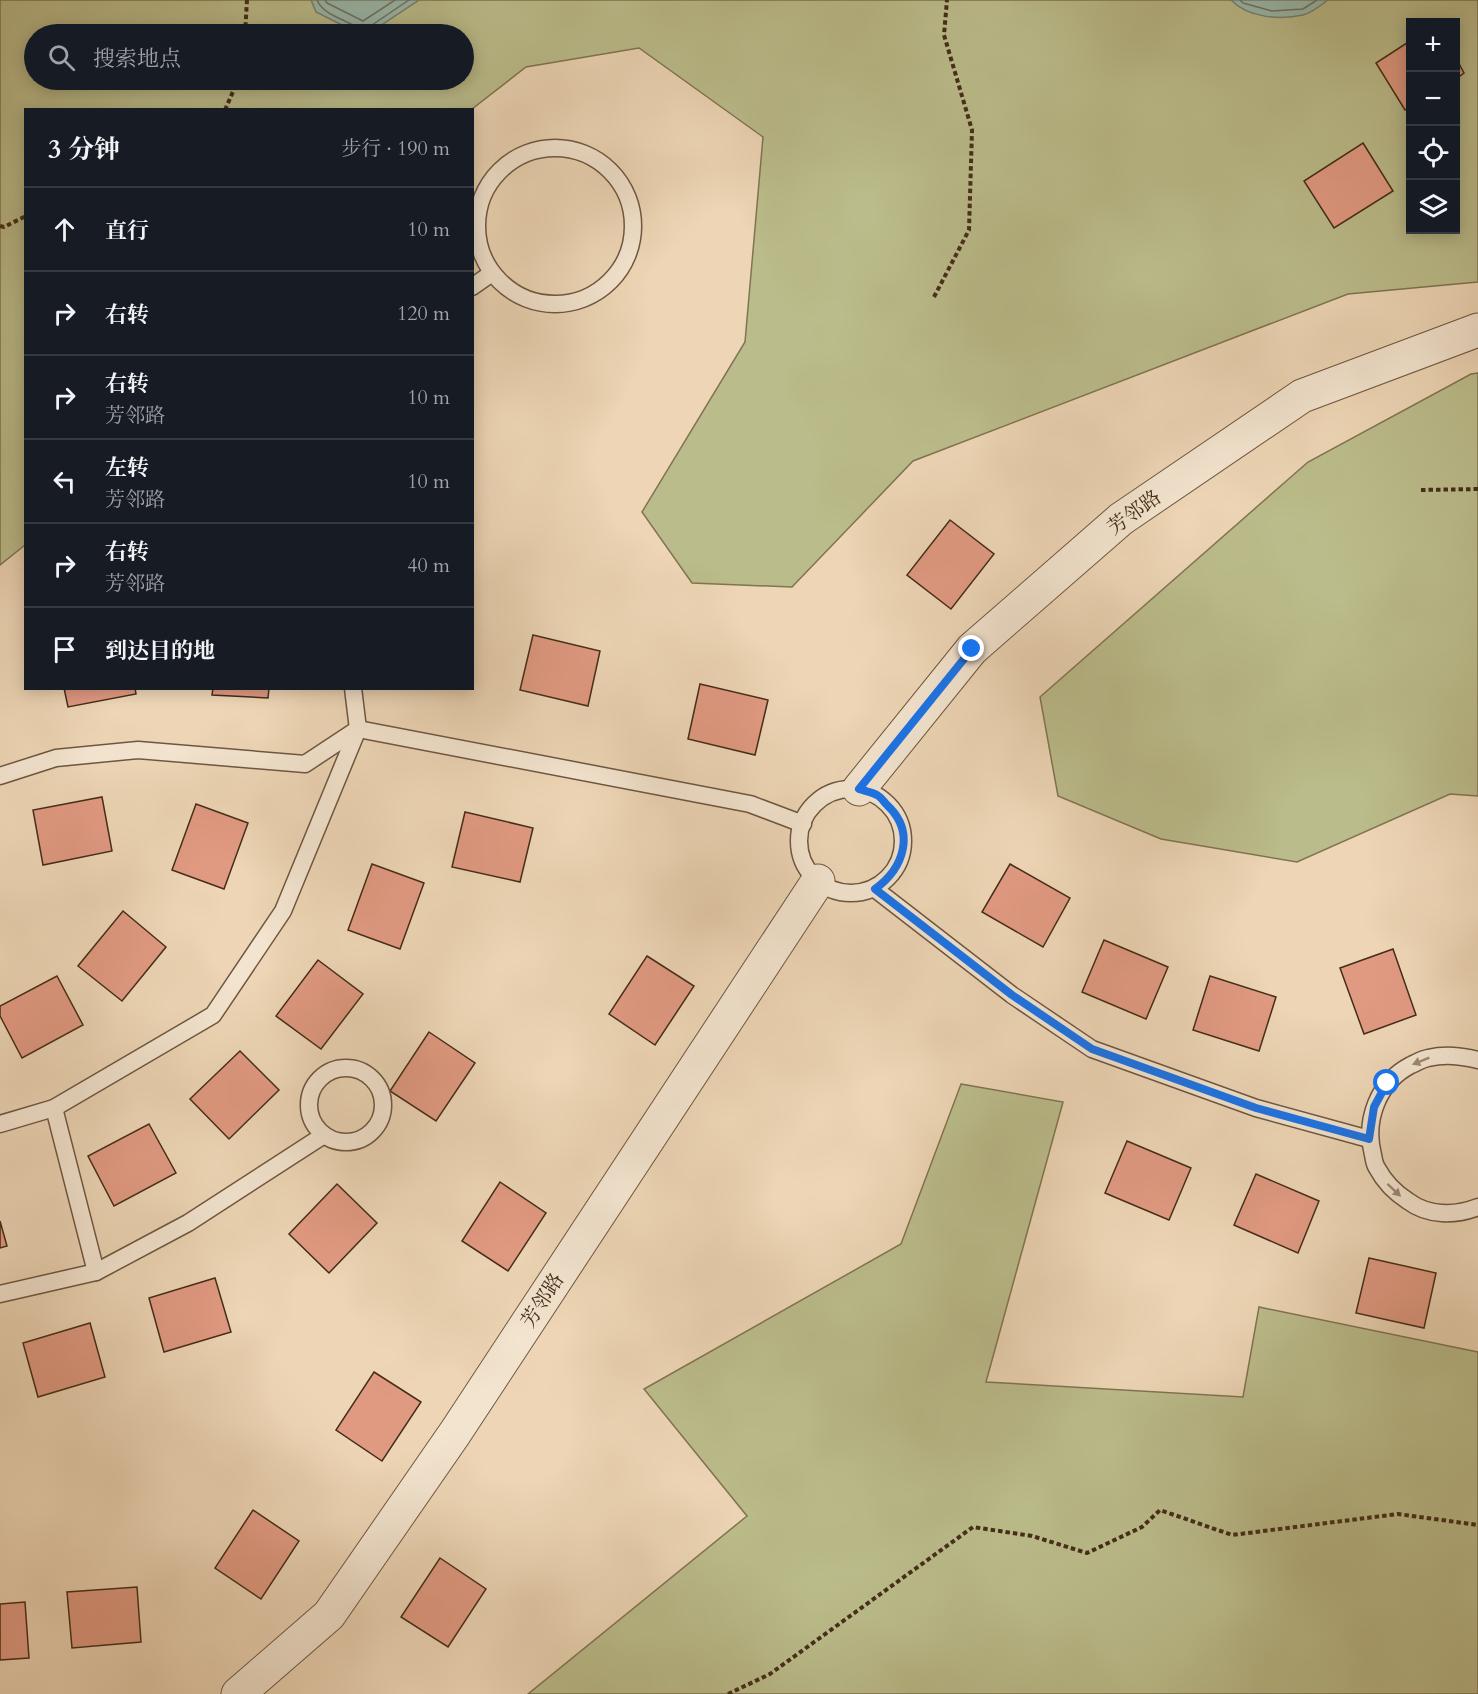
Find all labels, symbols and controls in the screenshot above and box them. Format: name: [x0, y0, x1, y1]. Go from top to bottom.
map controls: [1406, 18, 1460, 234]
button: +: [1406, 18, 1460, 72]
search box: [24, 24, 474, 90]
icon: search: [45, 41, 78, 74]
text: 搜索地点: [93, 44, 181, 74]
button: −: [1406, 72, 1460, 126]
button: locate: [1406, 126, 1460, 180]
text: 3 分钟: [48, 132, 120, 167]
text: 步行 · 190 m: [341, 135, 450, 162]
button: layers: [1406, 180, 1460, 234]
icon: ahead: [48, 213, 81, 246]
text: 直行: [105, 216, 149, 246]
text: 10 m: [407, 216, 450, 243]
icon: right: [48, 297, 81, 330]
text: 右转: [105, 300, 149, 330]
text: 120 m: [397, 300, 450, 327]
text: 右转: [105, 369, 149, 399]
icon: right: [48, 381, 81, 414]
text: 10 m: [407, 384, 450, 411]
text: 芳邻路: [105, 402, 165, 429]
text: 左转: [105, 453, 149, 483]
icon: left: [48, 465, 81, 498]
text: 10 m: [407, 468, 450, 495]
street label: 芳邻路: [1102, 484, 1166, 541]
text: 芳邻路: [105, 486, 165, 513]
text: 右转: [105, 537, 149, 567]
icon: right: [48, 549, 81, 582]
text: 40 m: [407, 552, 450, 579]
text: 芳邻路: [105, 570, 165, 597]
icon: arrive: [48, 633, 81, 666]
route end: [958, 635, 984, 661]
text: 到达目的地: [105, 636, 215, 666]
one-way arrow: [1412, 1056, 1430, 1066]
route start: [1373, 1069, 1399, 1095]
one-way arrow: [1387, 1183, 1402, 1197]
street label: 芳邻路: [515, 1268, 570, 1333]

